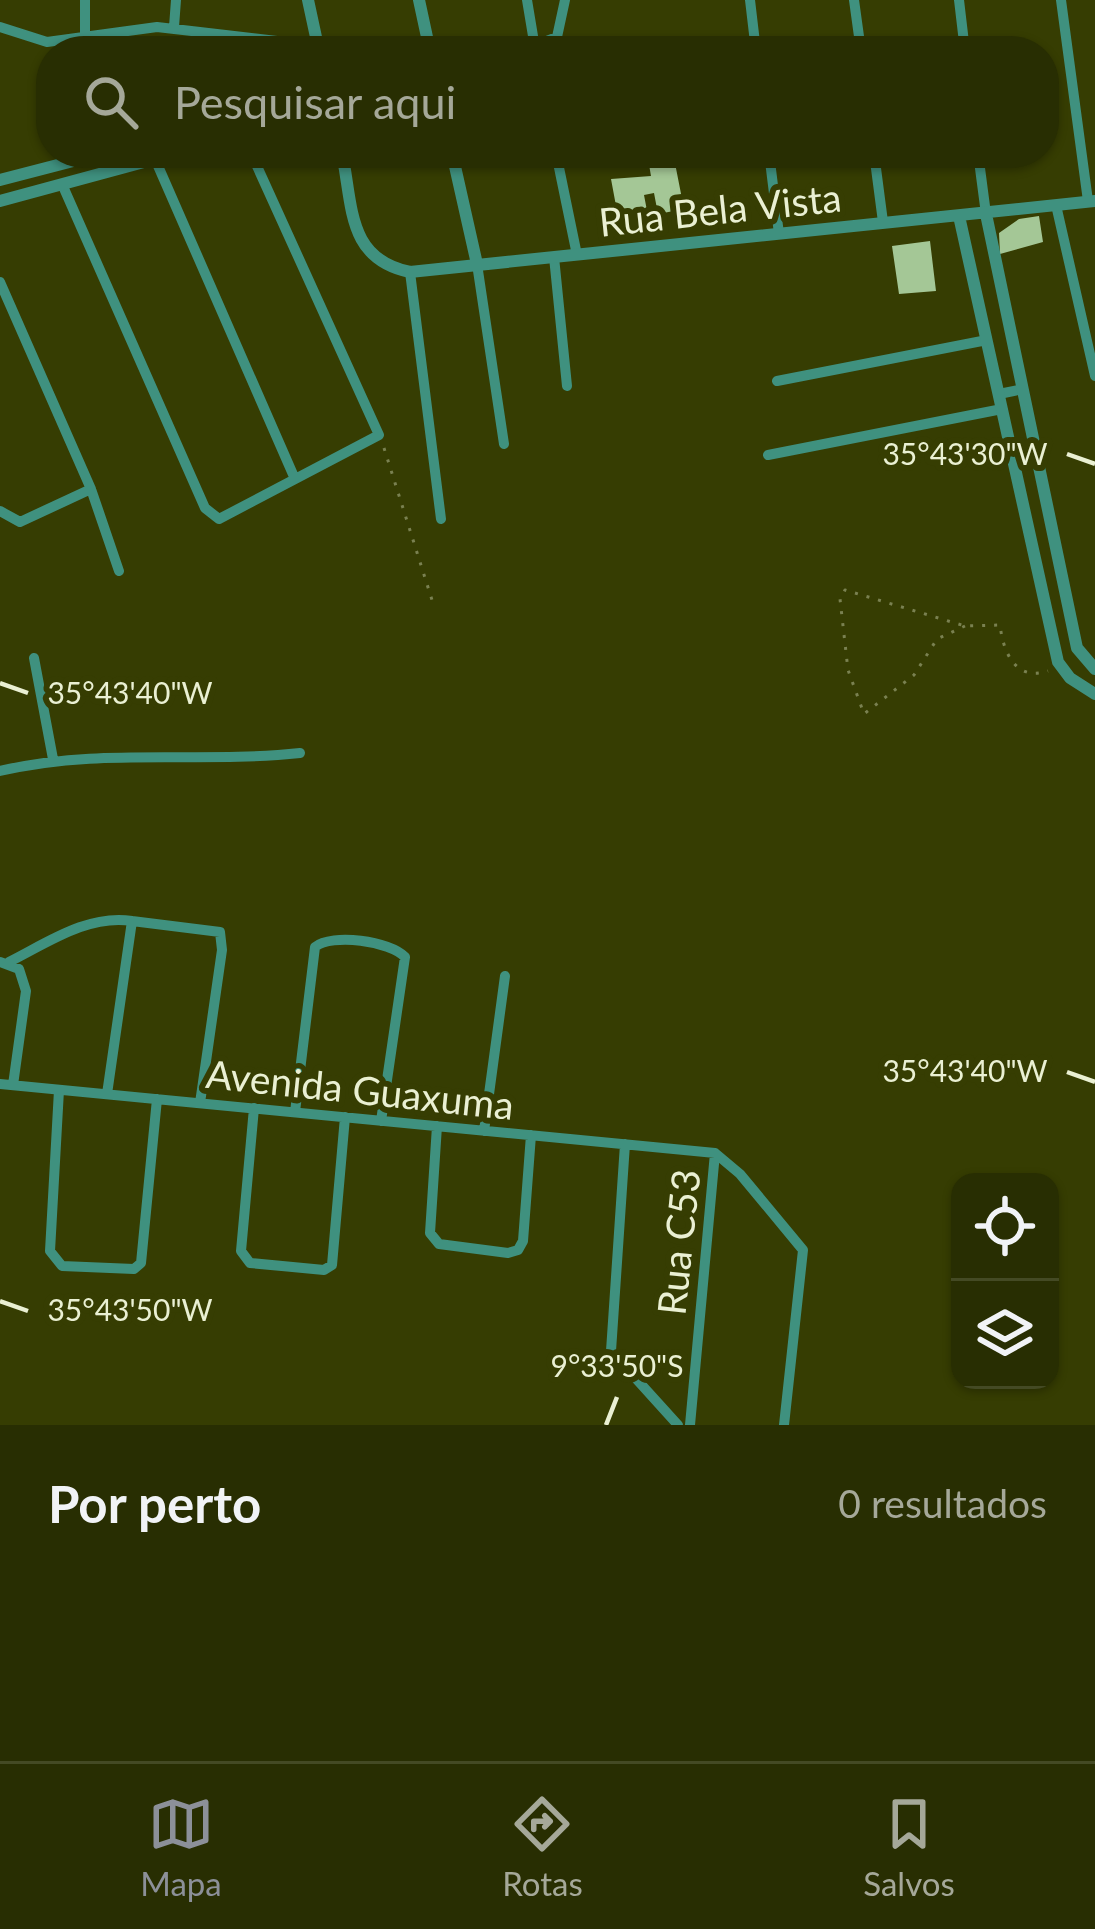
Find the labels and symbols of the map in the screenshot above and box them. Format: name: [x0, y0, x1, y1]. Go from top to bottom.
street label: Rua Bela Vista: [597, 173, 843, 245]
text: 35°43'30"W: [882, 435, 1048, 471]
text: 35°43'40"W: [47, 674, 213, 710]
street label: Avenida Guaxuma: [204, 1050, 516, 1128]
text: 35°43'40"W: [882, 1052, 1048, 1088]
street label: Rua C53: [647, 1167, 709, 1317]
text: 35°43'50"W: [47, 1291, 213, 1327]
text: 9°33'50"S: [551, 1347, 683, 1383]

